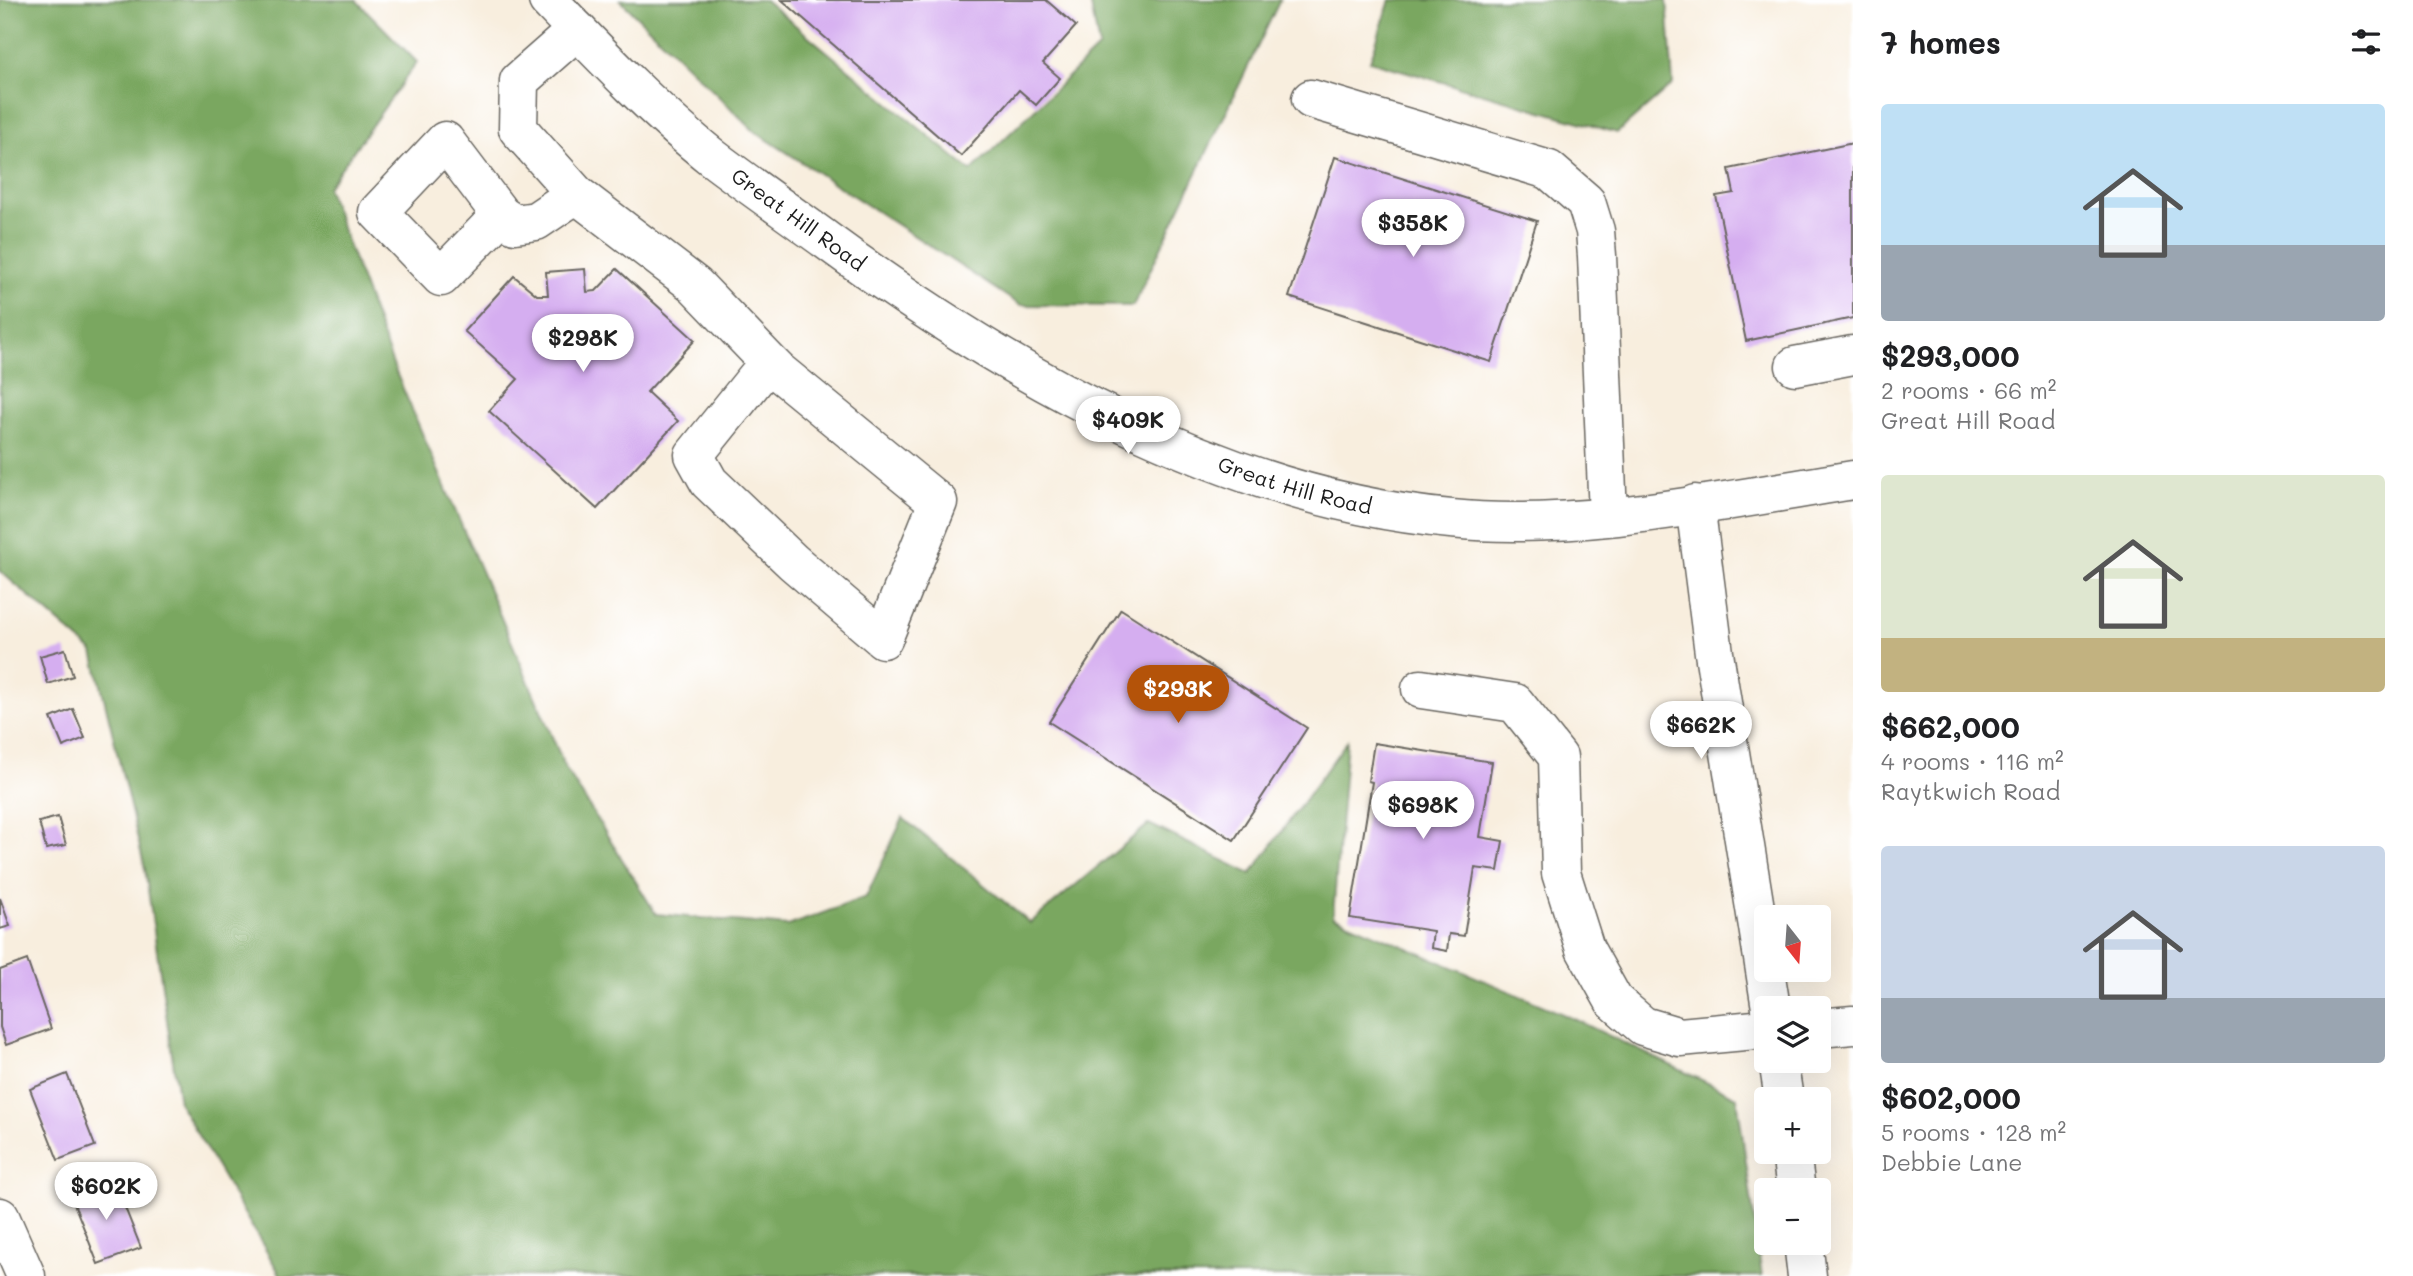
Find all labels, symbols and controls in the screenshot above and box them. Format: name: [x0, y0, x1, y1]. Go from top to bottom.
text: 7 homes: [1881, 22, 2001, 62]
icon: filters: [2347, 23, 2385, 61]
icon: home: [2070, 150, 2196, 276]
street label: Great Hill Road: [727, 161, 871, 276]
pin: $358K: [1364, 200, 1462, 259]
text: $358K: [1378, 207, 1448, 237]
pin: $298K: [534, 314, 632, 374]
text: $298K: [548, 322, 618, 352]
text: $293,000: [1881, 335, 2019, 375]
text: 2 rooms · 66 m²: [1881, 375, 2056, 405]
pin: $409K: [1079, 396, 1177, 456]
text: $409K: [1092, 404, 1164, 434]
text: Great Hill Road: [1881, 405, 2055, 435]
street label: Great Hill Road: [1214, 449, 1374, 519]
icon: home: [2070, 521, 2196, 647]
pin: $293K: [1129, 666, 1227, 725]
text: $293K: [1143, 673, 1213, 703]
pin: $662K: [1652, 702, 1750, 761]
text: $662,000: [1881, 706, 2020, 746]
text: $662K: [1666, 709, 1736, 739]
text: 4 rooms · 116 m²: [1881, 746, 2064, 776]
text: Raytkwich Road: [1881, 776, 2060, 806]
pin: $698K: [1374, 782, 1472, 841]
text: $698K: [1387, 789, 1459, 819]
icon: home: [2070, 892, 2196, 1018]
north arrow: [1754, 905, 1830, 982]
map controls: [1754, 905, 1831, 1255]
button: layers: [1754, 996, 1831, 1073]
text: $602,000: [1881, 1077, 2021, 1117]
button: +: [1754, 1087, 1831, 1164]
text: 5 rooms · 128 m²: [1881, 1117, 2066, 1147]
text: Debbie Lane: [1881, 1147, 2022, 1177]
pin: $602K: [57, 1162, 155, 1222]
text: $602K: [71, 1170, 141, 1200]
button: −: [1754, 1178, 1831, 1255]

